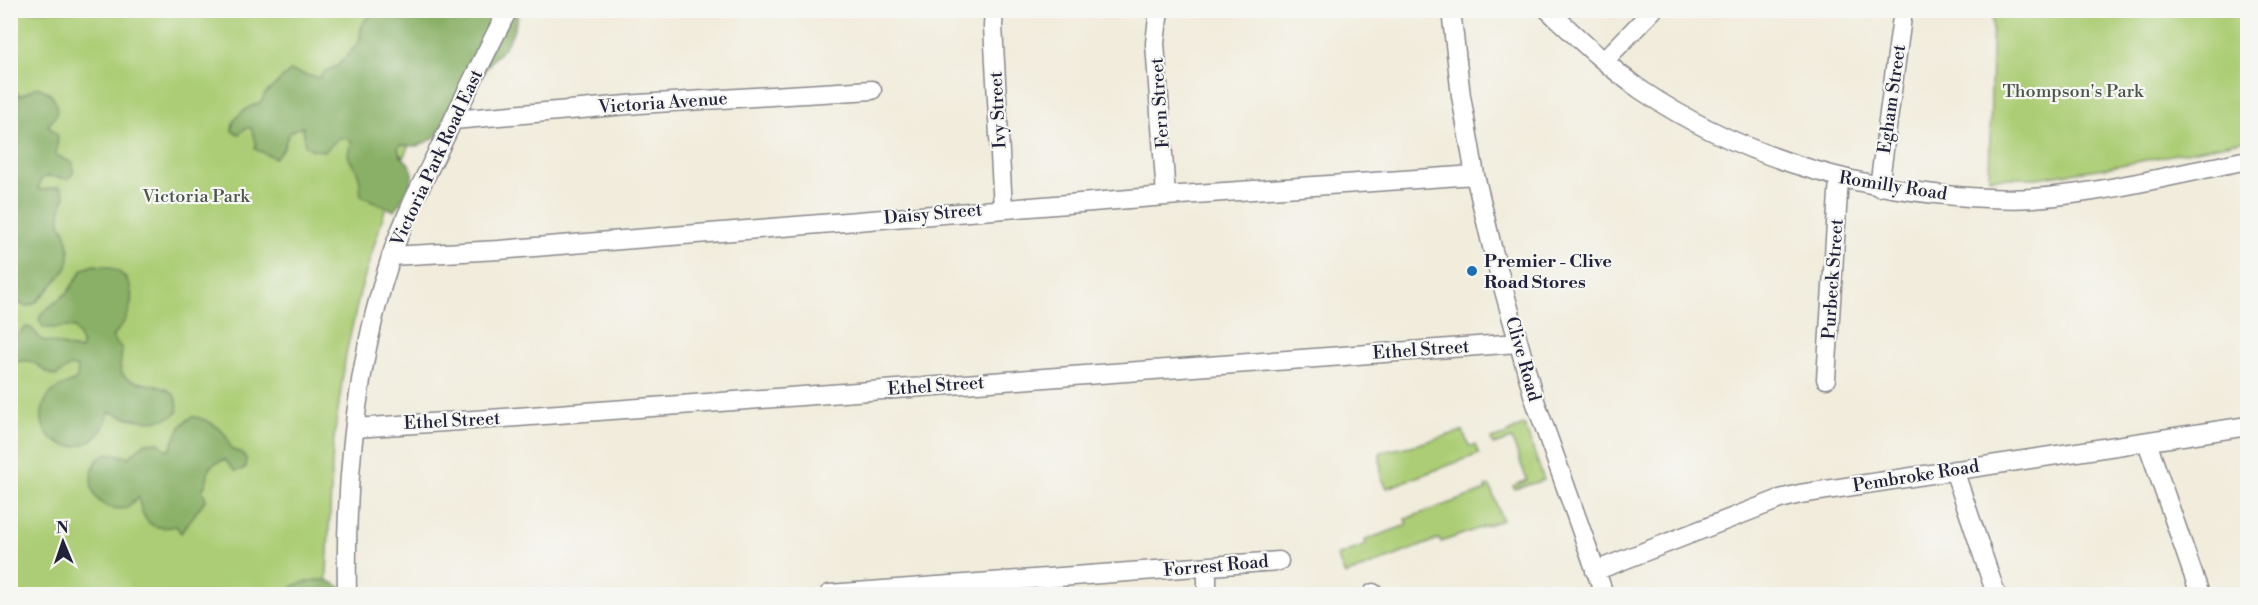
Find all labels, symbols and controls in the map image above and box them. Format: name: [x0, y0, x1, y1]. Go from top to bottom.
street label: Egham Street: [1873, 42, 1911, 155]
street label: Fern Street: [1145, 56, 1175, 149]
street label: Victoria Park Road East: [385, 65, 488, 251]
street label: Ivy Street: [984, 70, 1012, 149]
park label: Thompson's Park: [2002, 80, 2145, 103]
street label: Victoria Avenue: [597, 87, 728, 119]
street label: Romilly Road: [1837, 166, 1949, 206]
park label: Victoria Park: [141, 185, 251, 208]
street label: Daisy Street: [883, 198, 984, 230]
street label: Purbeck Street: [1817, 217, 1849, 340]
place label: Premier - Clive Road Stores: [1484, 250, 1612, 294]
marker: Premier - Clive Road Stores: [1465, 264, 1479, 278]
street label: Clive Road: [1500, 314, 1546, 405]
street label: Ethel Street: [1372, 335, 1471, 365]
street label: Ethel Street: [887, 371, 986, 401]
street label: Ethel Street: [403, 407, 502, 435]
street label: Pembroke Road: [1851, 455, 1982, 497]
north arrow: [33, 512, 93, 572]
text: N: [56, 518, 70, 538]
street label: Forrest Road: [1163, 550, 1270, 582]

